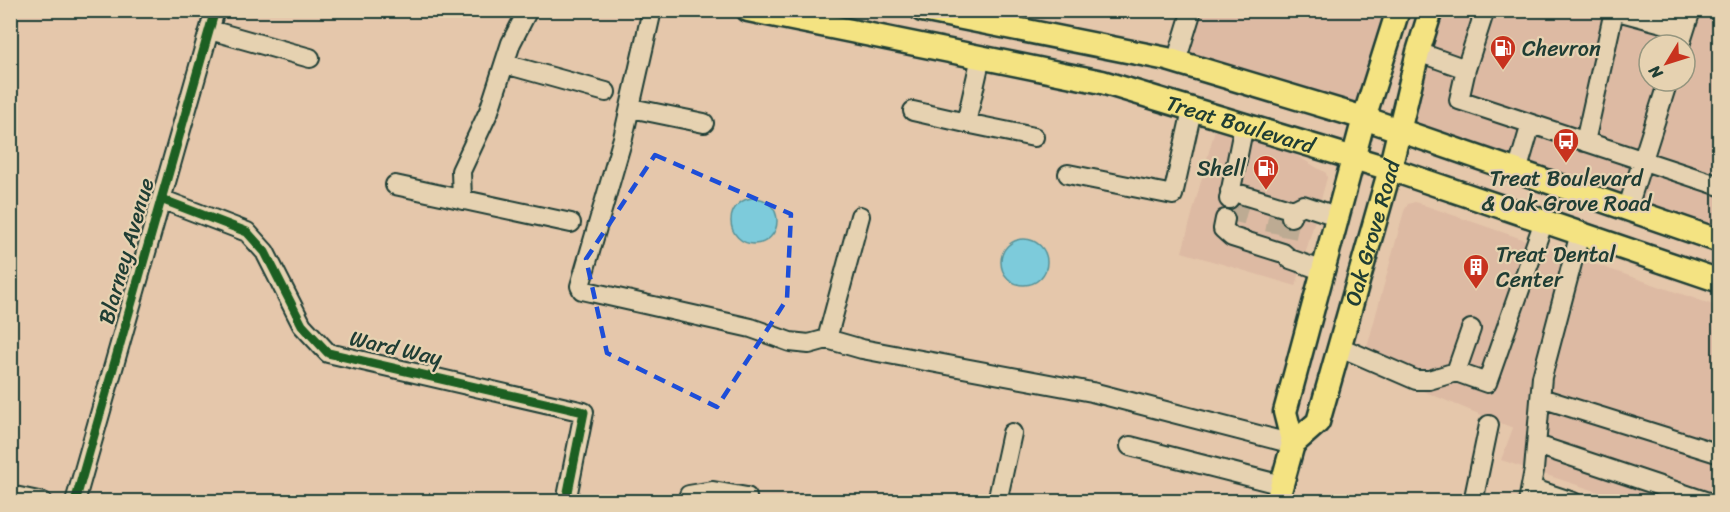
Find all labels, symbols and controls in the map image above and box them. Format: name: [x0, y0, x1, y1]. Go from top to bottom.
place label: Chevron: [1522, 29, 1601, 68]
fuel station icon: Chevron: [1488, 33, 1518, 71]
north arrow: [1637, 33, 1697, 93]
text: N: [1640, 58, 1671, 86]
street label: Treat Boulevard: [1162, 83, 1321, 165]
bus stop icon: Treat Boulevard & Oak Grove Road: [1551, 126, 1581, 164]
place label: Shell: [1197, 149, 1247, 188]
fuel station icon: Shell: [1251, 153, 1281, 191]
street label: Oak Grove Road: [1332, 154, 1411, 311]
place label: Treat Boulevard & Oak Grove Road: [1481, 159, 1652, 223]
street label: Blarney Avenue: [86, 173, 166, 329]
place label: Treat Dental Center: [1496, 235, 1616, 299]
building icon: Treat Dental Center: [1461, 252, 1491, 290]
street label: Ward Way: [346, 318, 447, 378]

